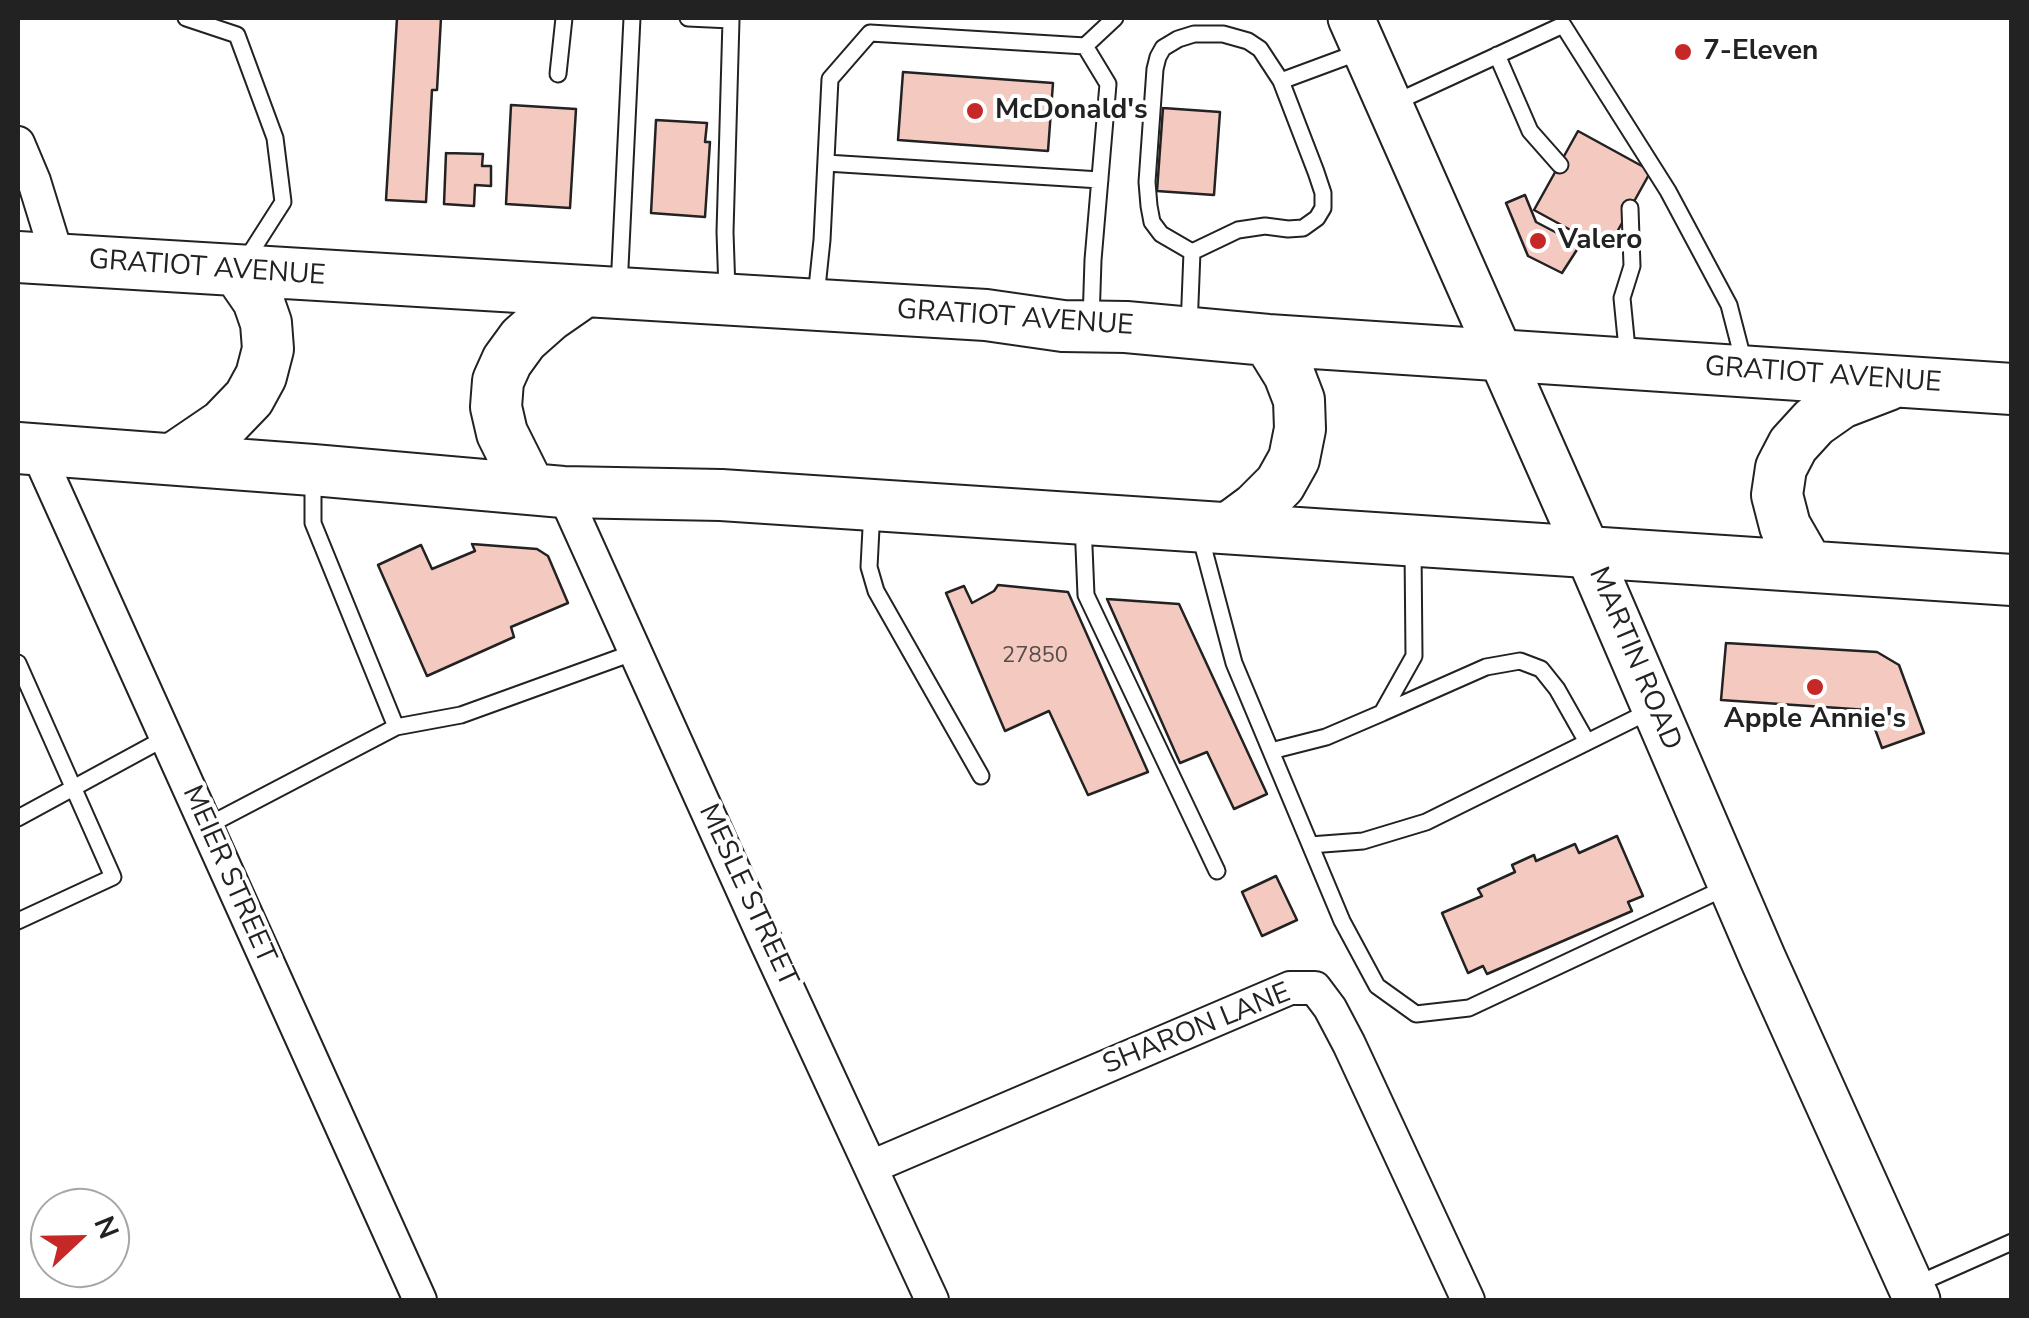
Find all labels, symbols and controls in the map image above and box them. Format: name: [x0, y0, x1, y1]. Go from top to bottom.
place label: 7-Eleven: [1703, 35, 1818, 69]
marker: 7-Eleven: [1672, 41, 1694, 63]
place label: McDonald's: [995, 94, 1148, 128]
marker: McDonald's: [964, 100, 986, 122]
place label: Valero: [1558, 224, 1642, 258]
marker: Valero: [1527, 230, 1549, 252]
street label: GRATIOT AVENUE: [87, 244, 327, 294]
street label: GRATIOT AVENUE: [895, 294, 1135, 344]
street label: GRATIOT AVENUE: [1703, 351, 1943, 401]
street label: MARTIN ROAD: [1580, 563, 1688, 755]
house number: 27850: [1002, 644, 1068, 670]
marker: Apple Annie's: [1804, 676, 1826, 698]
place label: Apple Annie's: [1724, 703, 1906, 737]
street label: MEIER STREET: [174, 781, 282, 969]
street label: MESLE STREET: [690, 799, 804, 993]
street label: SHARON LANE: [1098, 977, 1296, 1083]
north arrow: [30, 1188, 130, 1288]
text: N: [84, 1211, 127, 1244]

